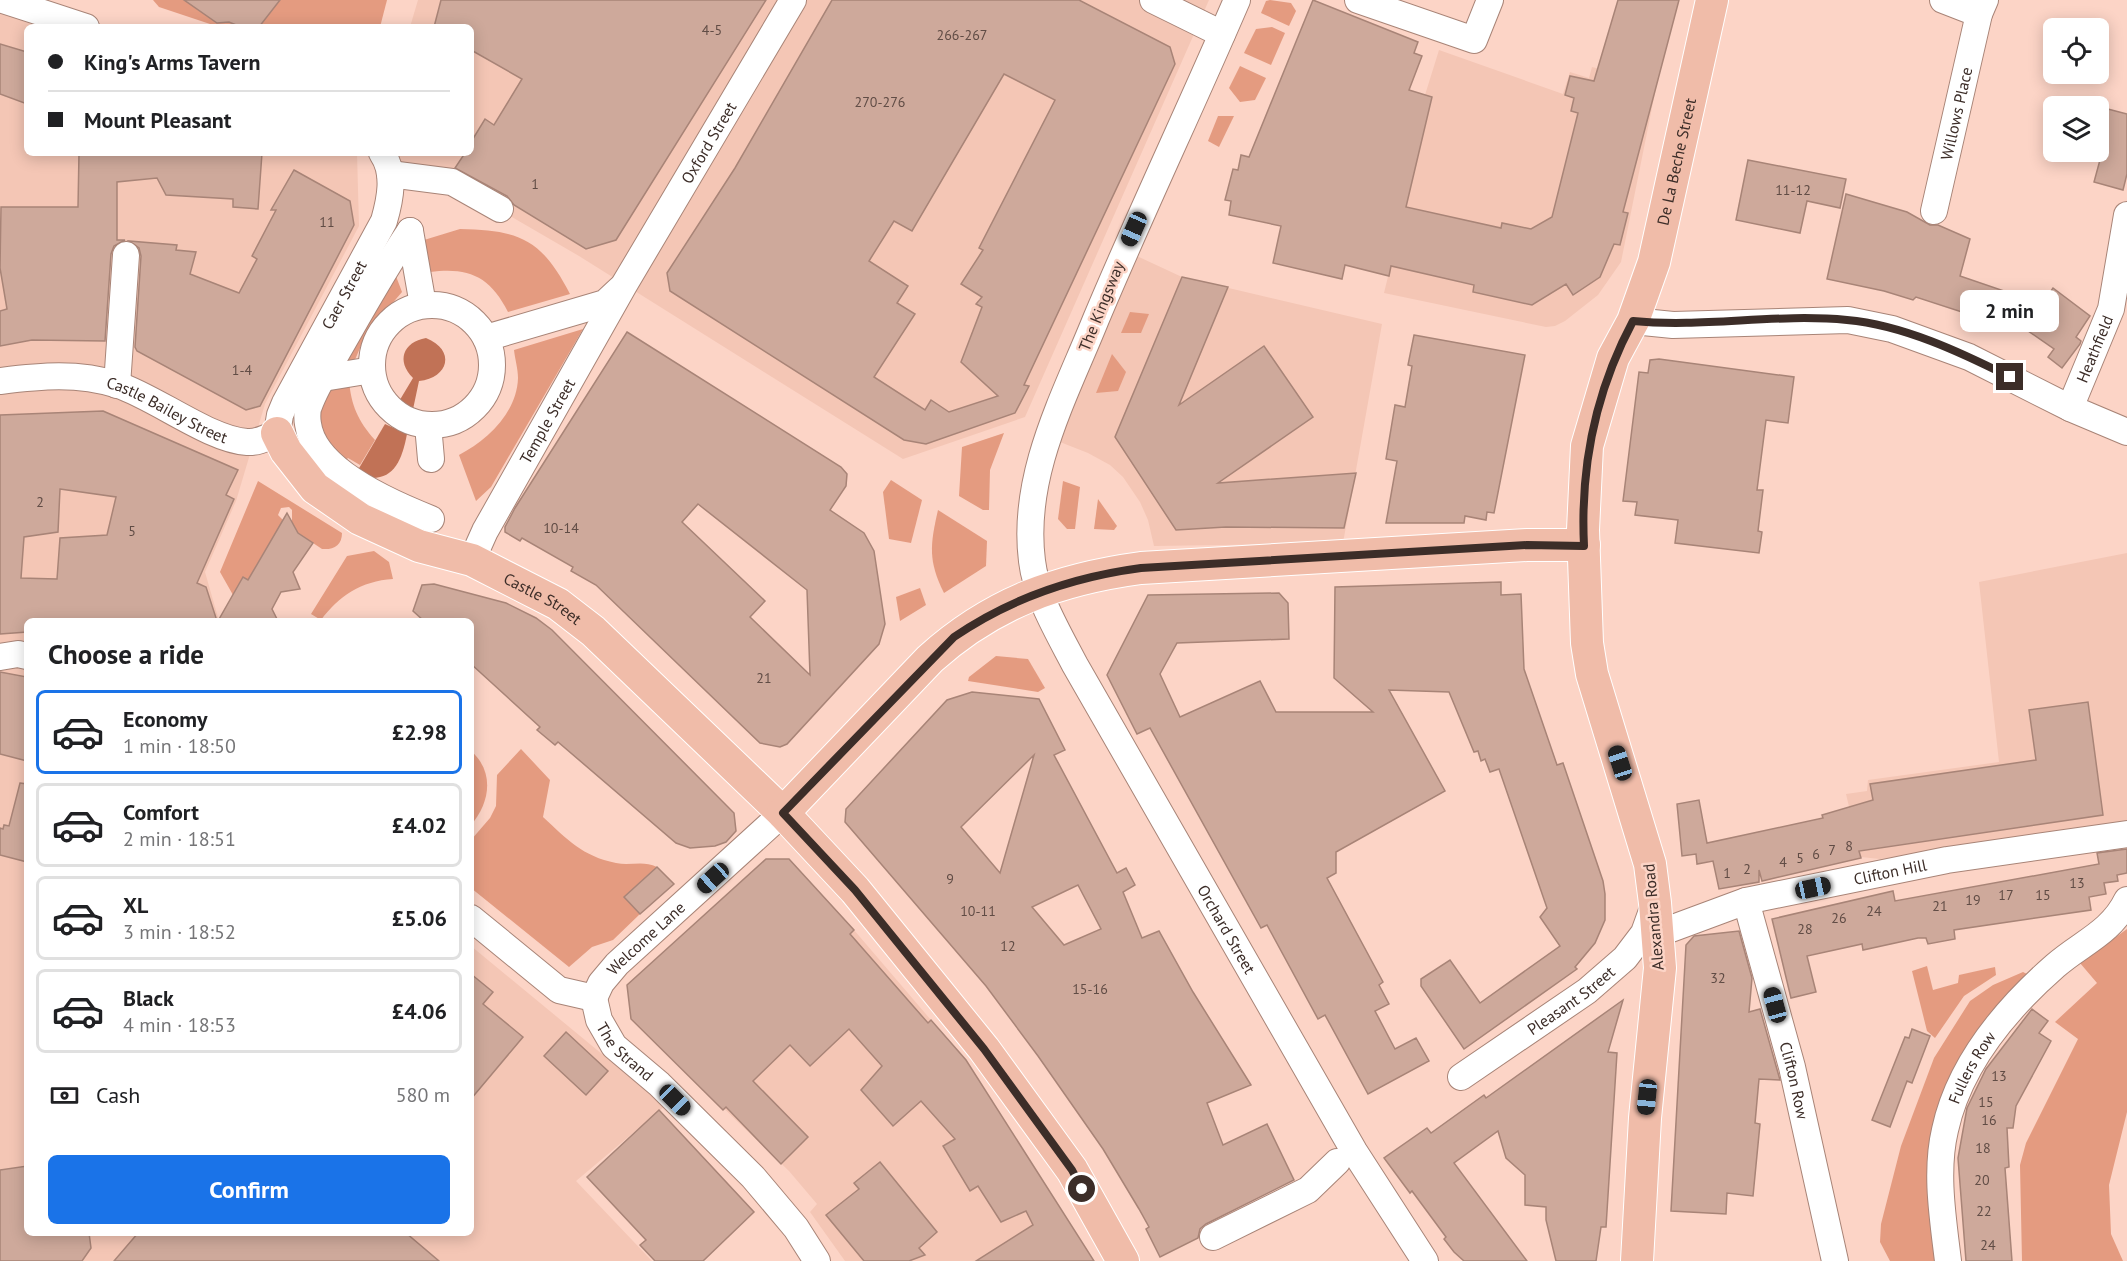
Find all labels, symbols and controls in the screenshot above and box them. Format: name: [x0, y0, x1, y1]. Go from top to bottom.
map controls: [2043, 18, 2109, 162]
button: locate: [2043, 18, 2109, 84]
house number: 4-5: [702, 21, 722, 39]
house number: 266-267: [937, 26, 987, 44]
text: King's Arms Tavern: [84, 48, 260, 76]
street label: Willows Place: [1936, 65, 1977, 162]
house number: 270-276: [855, 93, 905, 111]
street label: De La Beche Street: [1652, 96, 1700, 227]
button: layers: [2043, 96, 2109, 162]
street label: Oxford Street: [677, 98, 741, 187]
text: Mount Pleasant: [84, 106, 232, 134]
house number: 1: [531, 175, 539, 193]
house number: 11-12: [1775, 181, 1811, 199]
car: [1118, 209, 1150, 249]
house number: 11: [319, 213, 335, 231]
street label: Caer Street: [317, 256, 371, 333]
street label: The Kingsway: [1074, 258, 1128, 354]
callout: 2 min: [1960, 290, 2060, 332]
text: 2 min: [1985, 298, 2034, 324]
street label: Heathfield: [2072, 312, 2117, 386]
house number: 1-4: [232, 361, 253, 379]
route end: [1996, 363, 2023, 390]
street label: Castle Bailey Street: [104, 372, 231, 448]
street label: Temple Street: [515, 374, 579, 467]
house number: 2: [36, 493, 44, 511]
house number: 10-14: [543, 519, 579, 537]
house number: 5: [128, 522, 136, 540]
street label: Castle Street: [500, 568, 586, 629]
text: Choose a ride: [48, 637, 204, 671]
house number: 21: [756, 669, 772, 687]
icon: car: [51, 705, 105, 759]
text: Economy: [123, 705, 207, 733]
text: £2.98: [392, 718, 447, 746]
text: 1 min · 18:50: [123, 733, 236, 759]
car: [1606, 743, 1634, 783]
icon: car: [51, 798, 105, 852]
text: Comfort: [123, 798, 199, 826]
text: £4.02: [392, 811, 447, 839]
text: 2 min · 18:51: [123, 826, 236, 852]
house number: 8: [1845, 837, 1853, 855]
house number: 7: [1828, 841, 1836, 859]
house number: 6: [1812, 845, 1820, 863]
house number: 5: [1796, 849, 1804, 867]
house number: 4: [1779, 853, 1787, 871]
street label: Clifton Hill: [1852, 854, 1929, 889]
car: [694, 859, 732, 897]
house number: 2: [1743, 860, 1751, 878]
street label: Alexandra Road: [1638, 863, 1668, 971]
house number: 1: [1723, 864, 1731, 882]
house number: 9: [946, 870, 954, 888]
house number: 13: [2069, 874, 2085, 892]
car: [1794, 875, 1832, 901]
street label: Orchard Street: [1193, 881, 1260, 978]
house number: 17: [1998, 886, 2014, 904]
house number: 15: [2035, 886, 2051, 904]
icon: car: [51, 891, 105, 945]
text: XL: [123, 891, 148, 919]
house number: 19: [1965, 891, 1981, 909]
street label: Welcome Lane: [602, 897, 689, 979]
house number: 21: [1932, 897, 1948, 915]
house number: 10-11: [960, 902, 996, 920]
house number: 24: [1866, 902, 1882, 920]
text: £5.06: [392, 904, 447, 932]
house number: 26: [1831, 909, 1847, 927]
text: 3 min · 18:52: [123, 919, 236, 945]
house number: 28: [1797, 920, 1813, 938]
house number: 12: [1000, 937, 1016, 955]
street label: Pleasant Street: [1523, 961, 1619, 1039]
house number: 32: [1710, 969, 1726, 987]
house number: 15-16: [1072, 980, 1108, 998]
icon: car: [51, 984, 105, 1038]
text: Black: [123, 984, 174, 1012]
car: [1762, 985, 1788, 1025]
text: £4.06: [392, 997, 447, 1025]
text: 4 min · 18:53: [123, 1012, 236, 1038]
street label: The Strand: [592, 1019, 658, 1085]
street label: Fullers Row: [1944, 1027, 2000, 1106]
street label: Clifton Row: [1776, 1040, 1813, 1121]
house number: 13: [1991, 1067, 2007, 1085]
car: [1636, 1078, 1658, 1116]
icon: cash: [48, 1079, 81, 1112]
text: Cash: [96, 1081, 140, 1109]
car: [656, 1081, 694, 1119]
text: 580 m: [396, 1082, 450, 1108]
house number: 15: [1978, 1093, 1994, 1111]
house number: 16: [1981, 1111, 1997, 1129]
house number: 18: [1975, 1139, 1991, 1157]
button: Confirm: [48, 1155, 450, 1224]
house number: 20: [1974, 1171, 1990, 1189]
route start: [1068, 1175, 1095, 1202]
house number: 22: [1976, 1202, 1992, 1220]
house number: 24: [1980, 1236, 1996, 1254]

